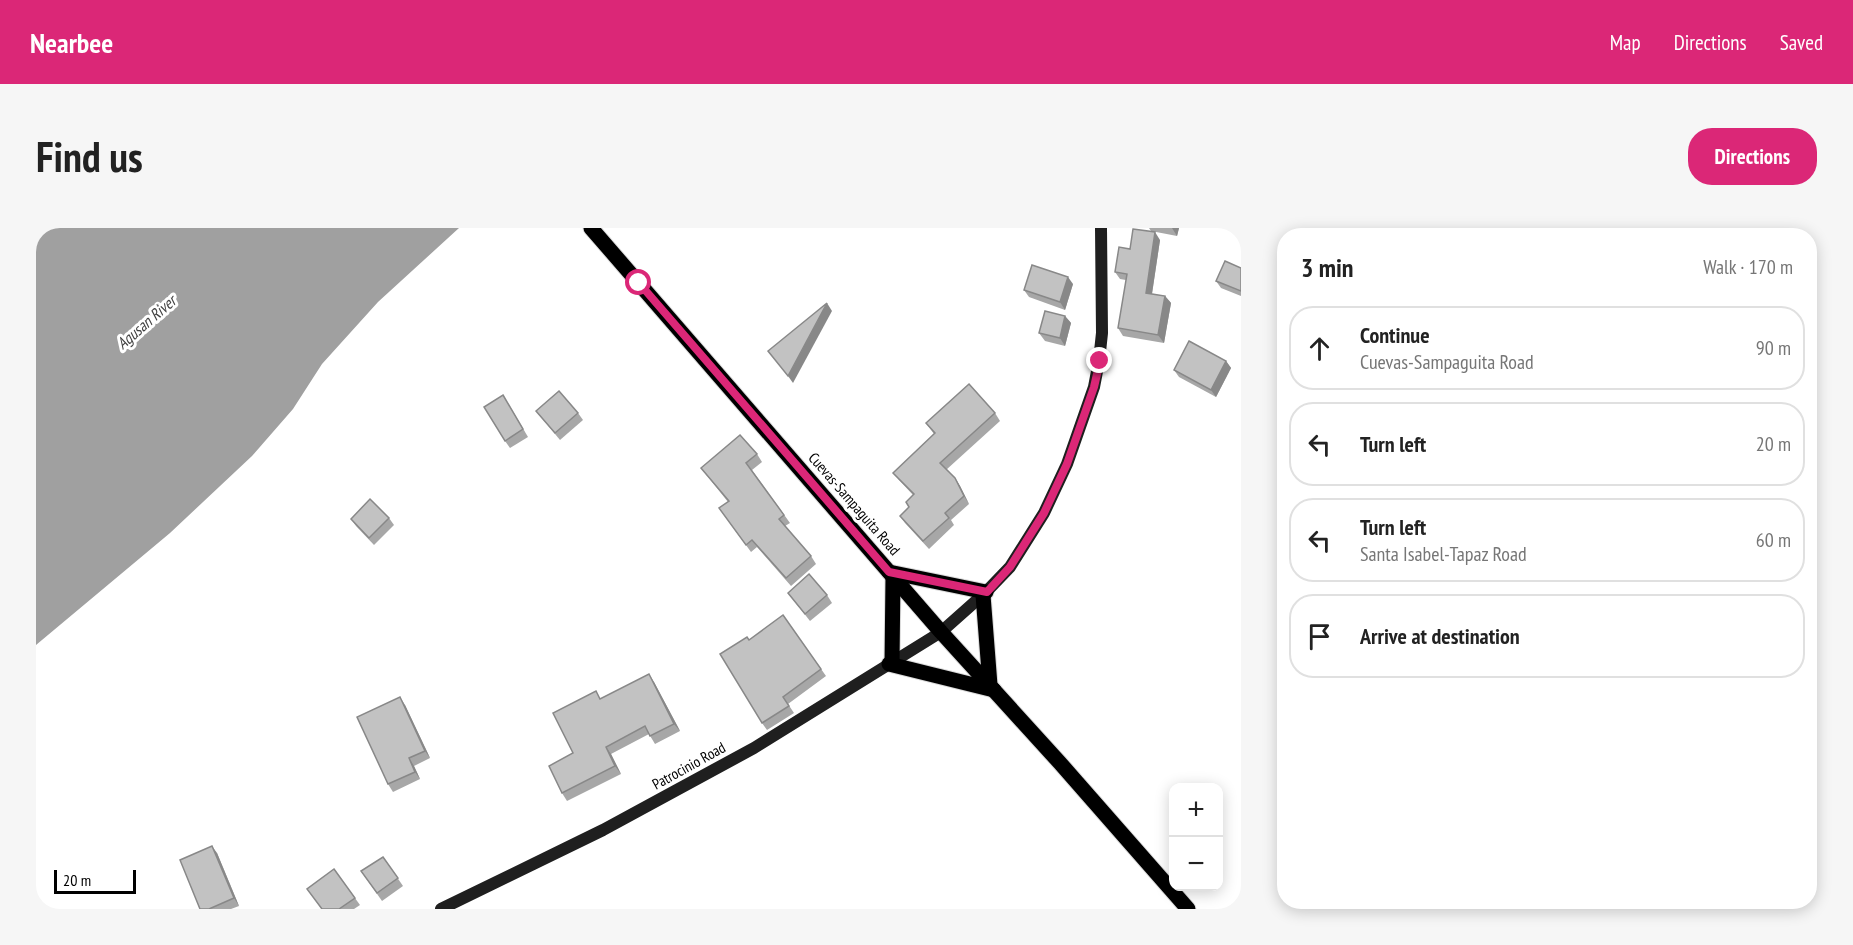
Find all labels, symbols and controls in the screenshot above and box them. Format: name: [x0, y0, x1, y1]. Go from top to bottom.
text: Nearbee: [30, 24, 113, 61]
text: Map: [1610, 29, 1641, 56]
text: Directions: [1674, 29, 1747, 56]
text: Saved: [1780, 29, 1823, 56]
button: Directions: [1688, 128, 1817, 185]
text: Find us: [36, 129, 143, 184]
text: 3 min: [1301, 251, 1354, 284]
text: Walk · 170 m: [1703, 254, 1793, 280]
route start: [625, 269, 651, 295]
water label: Agusan River: [112, 289, 182, 353]
text: Continue: [1360, 321, 1430, 349]
icon: ahead: [1303, 332, 1336, 365]
text: 90 m: [1756, 335, 1791, 361]
route end: [1086, 347, 1112, 373]
text: Cuevas-Sampaguita Road: [1360, 349, 1534, 375]
icon: left: [1303, 428, 1336, 461]
text: Turn left: [1360, 430, 1426, 458]
text: 20 m: [1756, 431, 1791, 457]
street label: Cuevas-Sampaguita Road: [804, 448, 904, 559]
text: Turn left: [1360, 513, 1426, 541]
icon: left: [1303, 524, 1336, 557]
text: 60 m: [1756, 527, 1791, 553]
text: Santa Isabel-Tapaz Road: [1360, 541, 1527, 567]
icon: arrive: [1303, 620, 1336, 653]
text: Arrive at destination: [1360, 622, 1520, 650]
street label: Patrocinio Road: [649, 738, 729, 793]
map controls: [1169, 783, 1223, 891]
button: +: [1169, 783, 1223, 837]
button: −: [1169, 837, 1223, 891]
scale bar: [54, 867, 136, 894]
text: 20 m: [63, 870, 91, 890]

